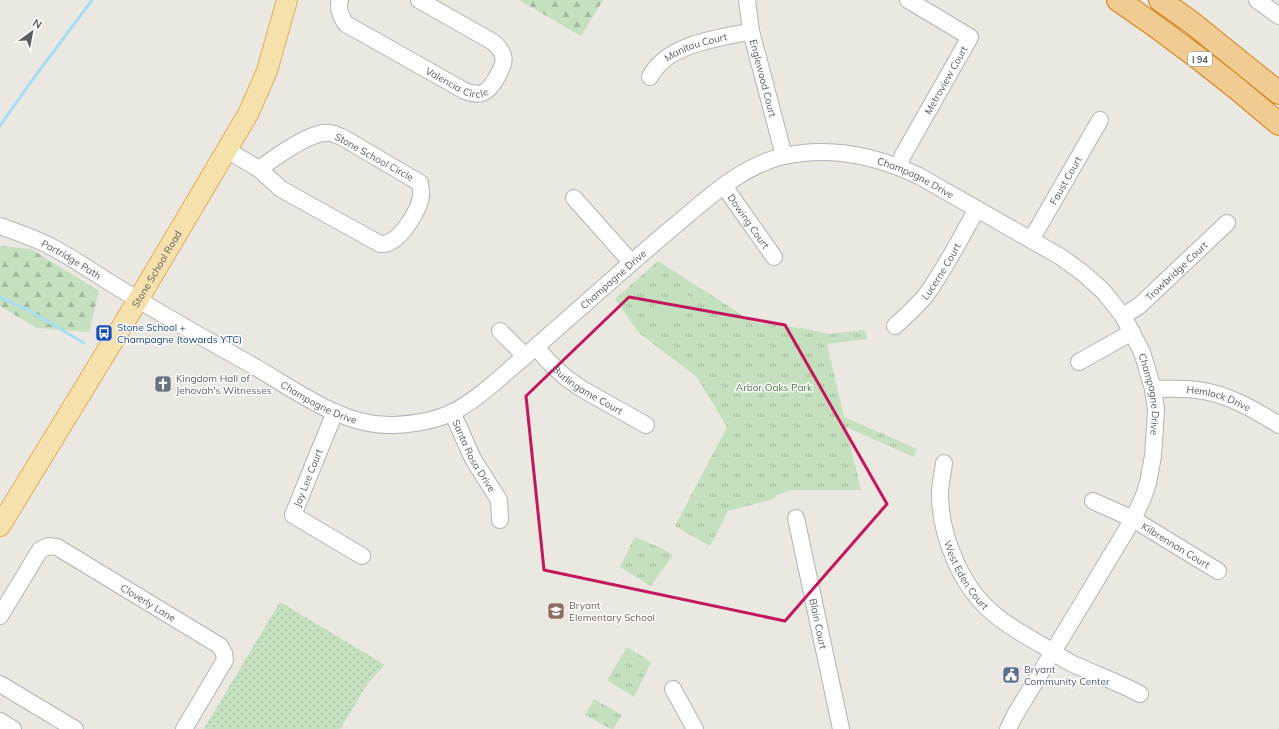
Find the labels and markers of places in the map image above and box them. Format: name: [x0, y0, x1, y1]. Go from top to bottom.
place label: Stone School + Champagne (towards YTC): [117, 321, 242, 346]
bus stop icon: Stone School + Champagne (towards YTC): [94, 323, 114, 343]
place label: Kingdom Hall of Jehovah's Witnesses: [176, 372, 272, 397]
church icon: Kingdom Hall of Jehovah's Witnesses: [153, 374, 173, 394]
place label: Bryant Elementary School: [569, 599, 655, 624]
school or university icon: Bryant Elementary School: [546, 601, 566, 621]
place label: Bryant Community Center: [1024, 663, 1110, 688]
public building icon: Bryant Community Center: [1001, 665, 1021, 685]

